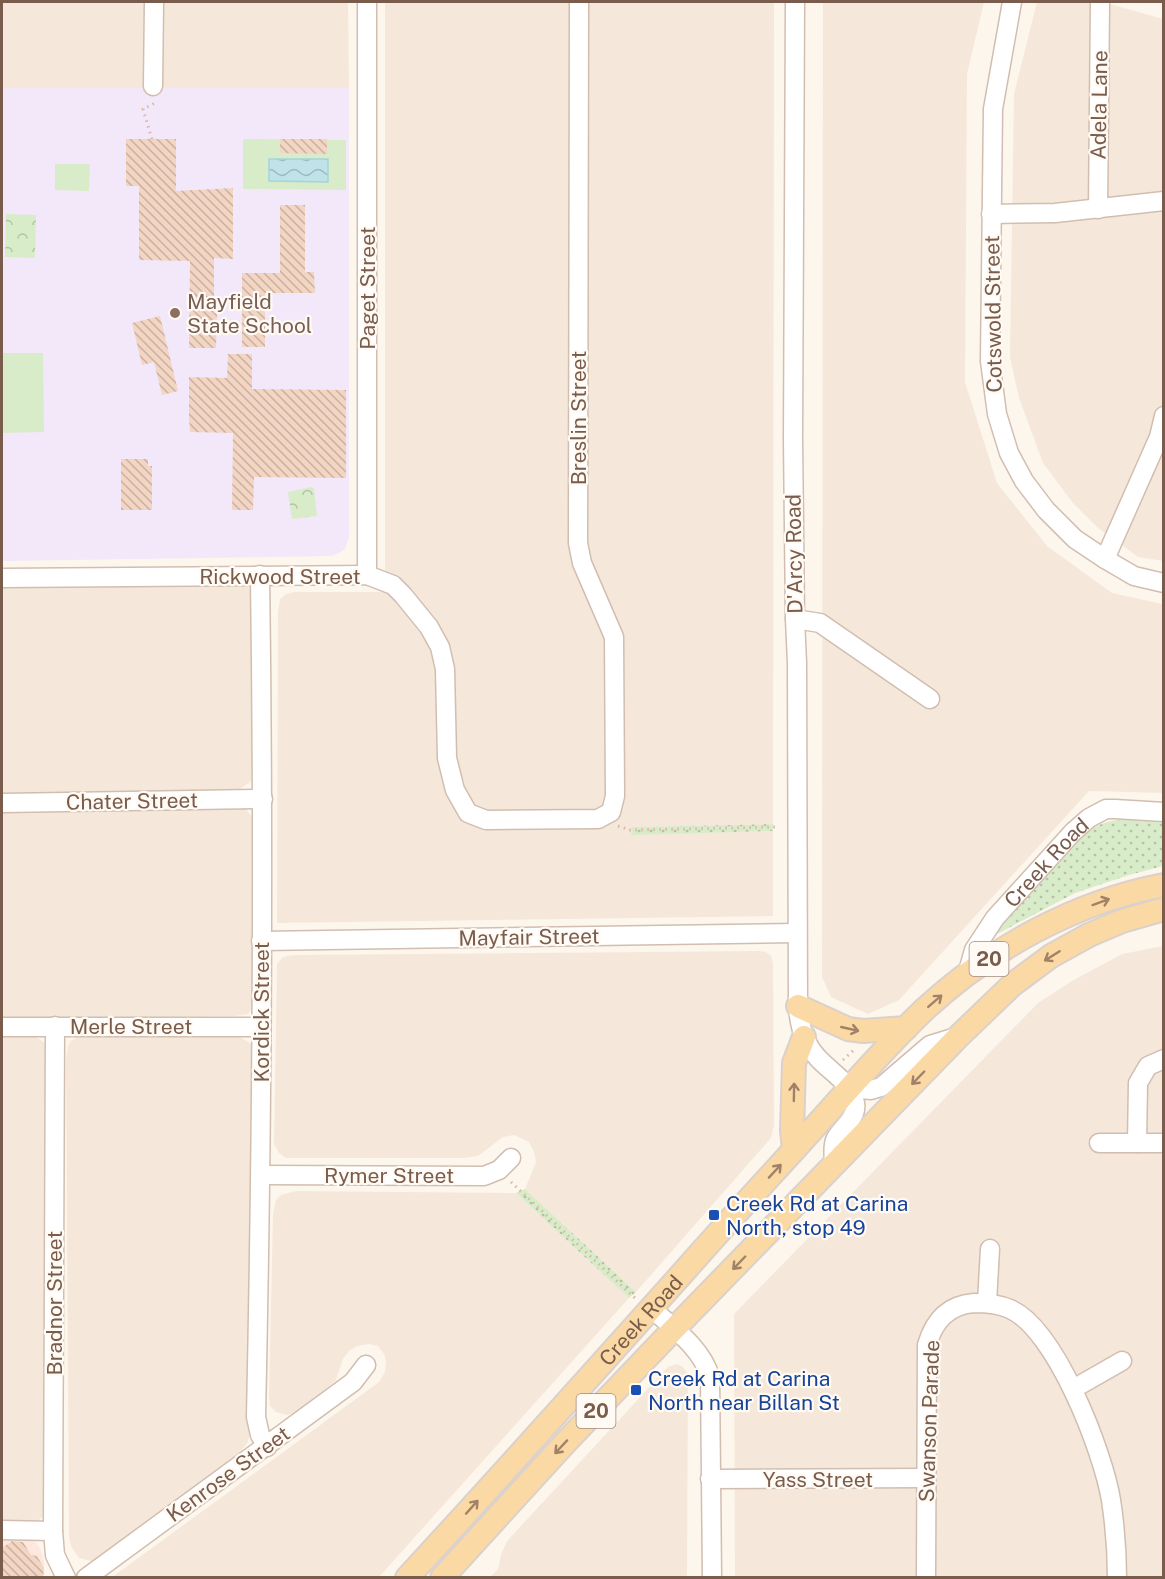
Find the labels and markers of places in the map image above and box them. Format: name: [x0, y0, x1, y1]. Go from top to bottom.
place label: Mayfield State School: [187, 289, 312, 338]
marker: Mayfield State School: [168, 306, 182, 320]
place label: Creek Rd at Carina North, stop 49: [726, 1191, 908, 1240]
marker: Creek Rd at Carina North, stop 49: [707, 1208, 721, 1222]
place label: Creek Rd at Carina North near Billan St: [648, 1366, 840, 1415]
marker: Creek Rd at Carina North near Billan St: [629, 1383, 643, 1397]

